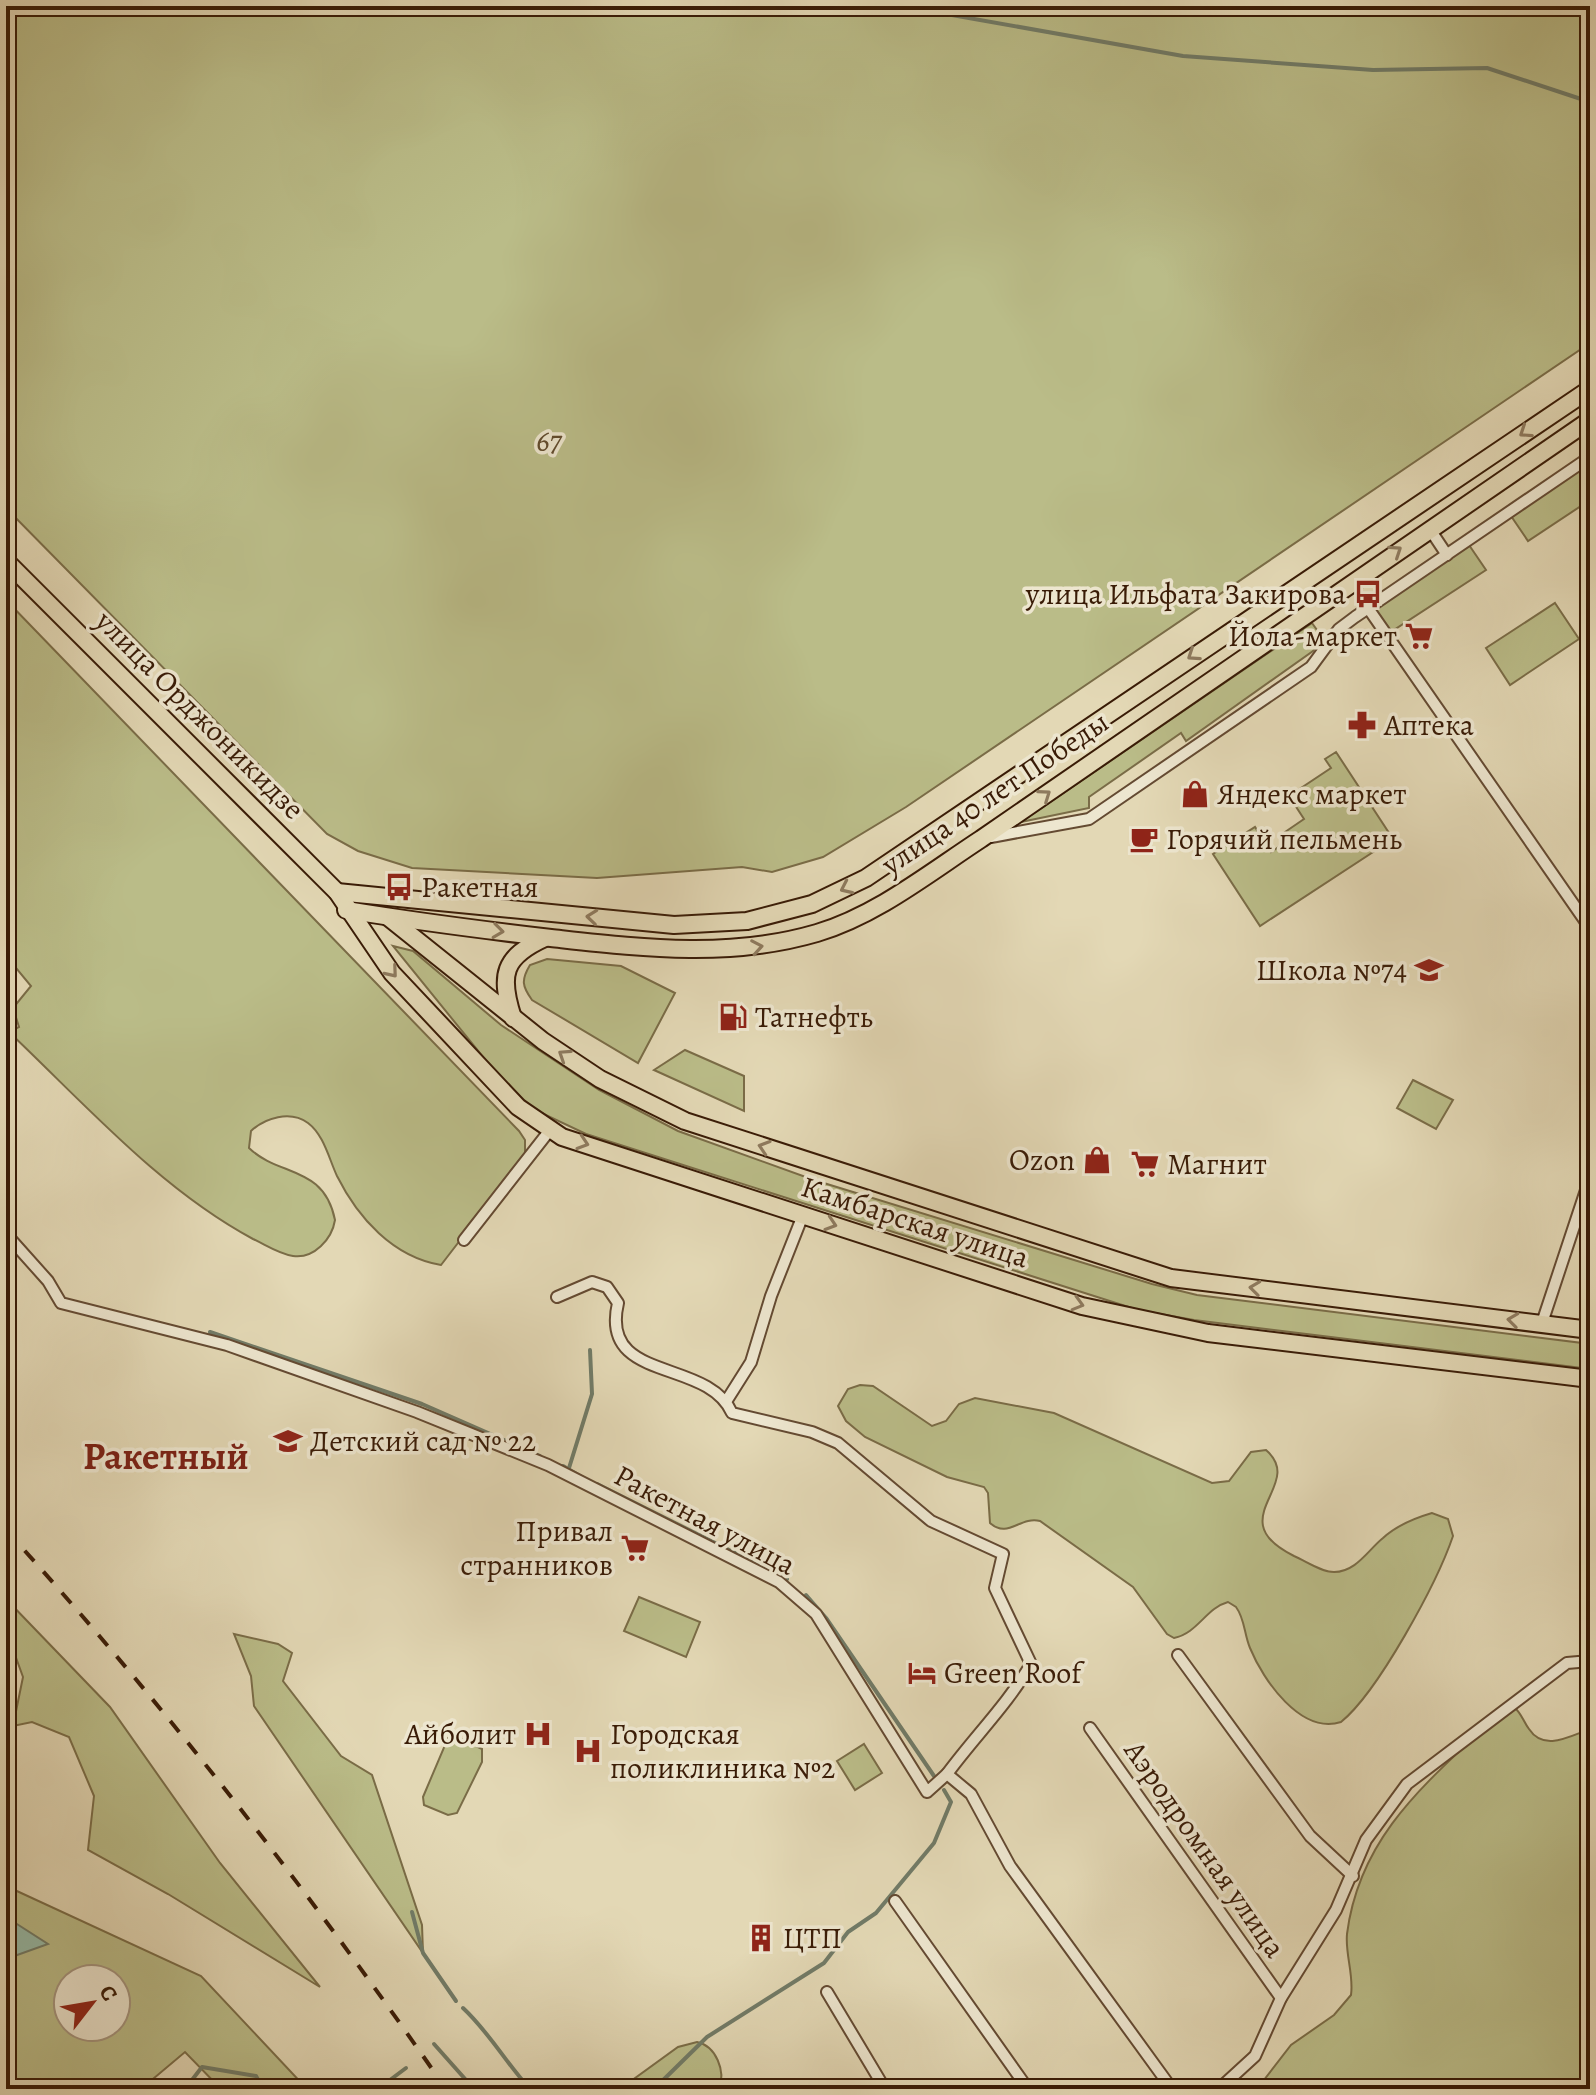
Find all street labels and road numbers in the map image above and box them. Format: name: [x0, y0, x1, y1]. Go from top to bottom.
street label: улица Орджоникидзе: [86, 601, 313, 828]
street label: улица 40 лет Победы: [873, 702, 1116, 884]
street label: Камбарская улица: [796, 1166, 1034, 1278]
street label: Ракетная улица: [607, 1455, 803, 1585]
street label: Аэродромная улица: [1115, 1732, 1295, 1966]

